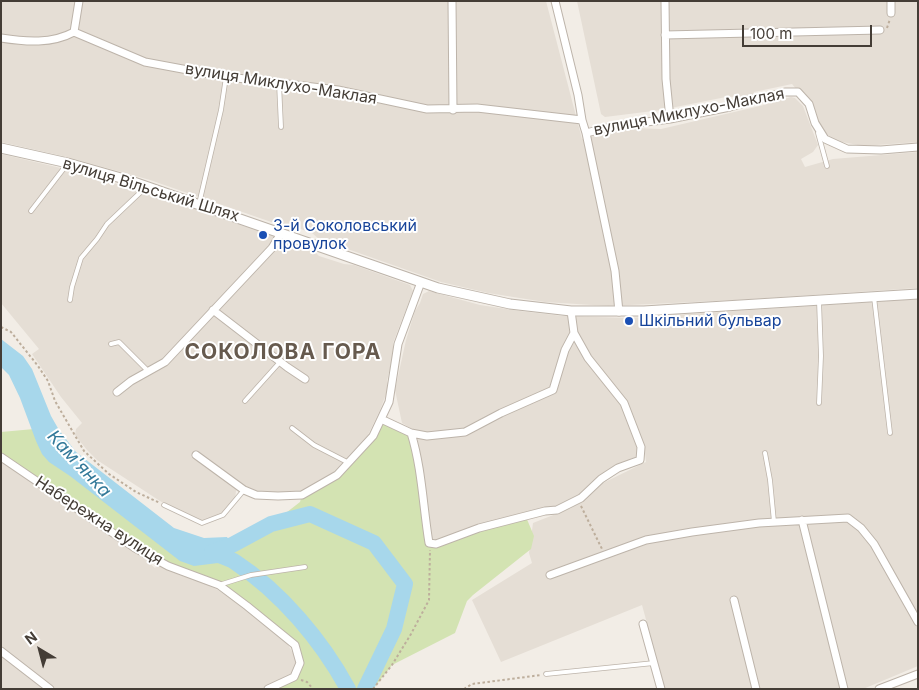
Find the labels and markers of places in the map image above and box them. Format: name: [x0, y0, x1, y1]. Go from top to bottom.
place label: 3-й Соколовський провулок: [273, 216, 417, 254]
marker: 3-й Соколовський провулок: [257, 229, 269, 241]
place label: Шкільний бульвар: [639, 311, 782, 331]
marker: Шкільний бульвар: [623, 315, 635, 327]

